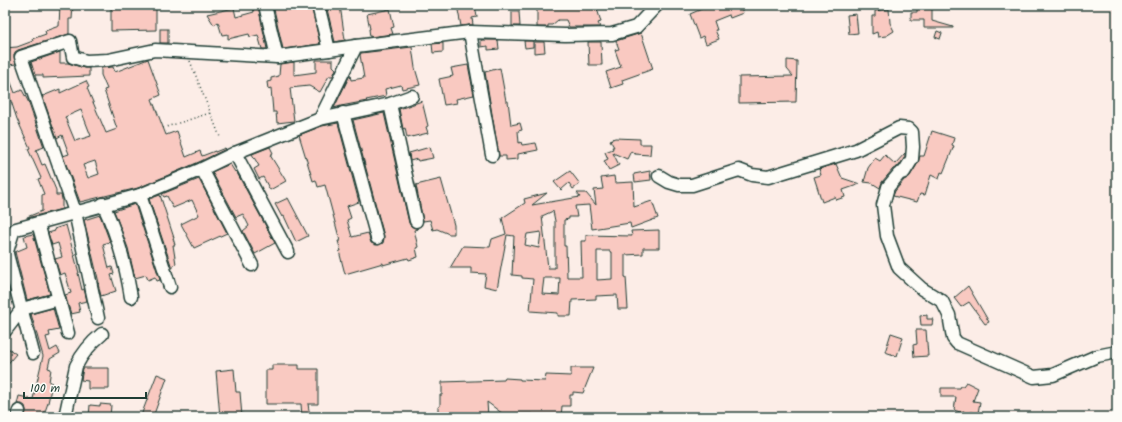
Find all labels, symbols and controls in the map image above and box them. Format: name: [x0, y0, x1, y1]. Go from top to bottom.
scale bar: [24, 374, 146, 400]
text: 100 m: [30, 379, 61, 398]

